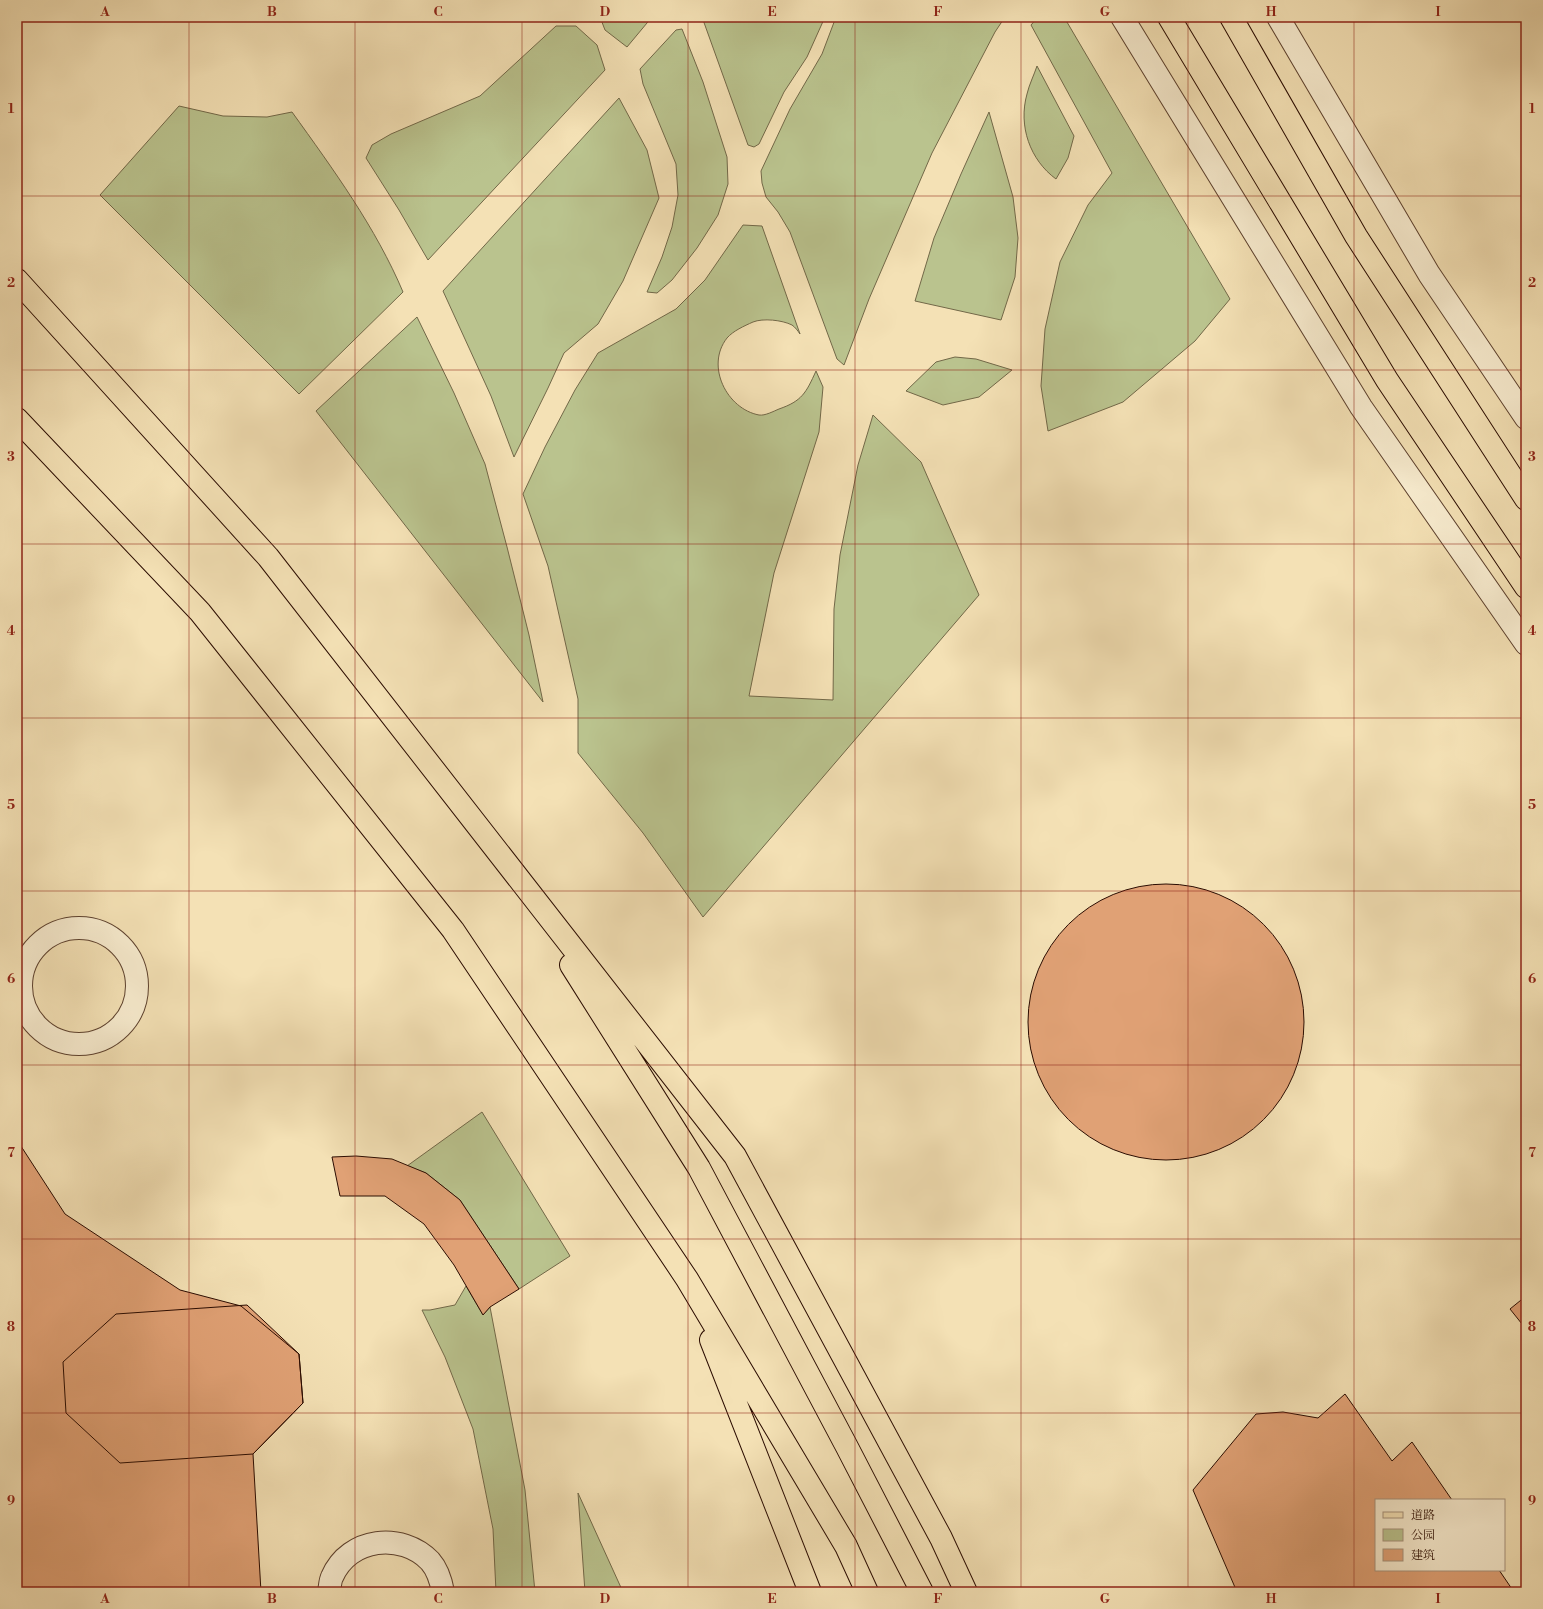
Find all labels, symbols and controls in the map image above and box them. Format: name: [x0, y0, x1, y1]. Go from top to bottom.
text: A: [99, 4, 110, 20]
text: B: [267, 4, 277, 20]
text: C: [433, 4, 443, 20]
text: D: [600, 4, 610, 20]
text: E: [767, 4, 777, 20]
text: F: [933, 4, 943, 20]
text: G: [1100, 4, 1111, 20]
text: H: [1266, 4, 1277, 20]
text: I: [1435, 4, 1441, 20]
text: 1: [8, 101, 15, 117]
text: 1: [1529, 101, 1536, 117]
text: 2: [7, 275, 15, 291]
text: 2: [1528, 275, 1536, 291]
text: 3: [7, 449, 15, 465]
text: 3: [1528, 449, 1536, 465]
text: 4: [7, 623, 16, 639]
text: 4: [1528, 623, 1537, 639]
text: 5: [7, 797, 15, 813]
text: 5: [1528, 797, 1536, 813]
text: 6: [7, 971, 15, 987]
text: 6: [1528, 971, 1536, 987]
text: 7: [7, 1145, 15, 1161]
text: 7: [1528, 1145, 1536, 1161]
text: 8: [7, 1319, 15, 1335]
text: 8: [1528, 1319, 1536, 1335]
text: 9: [7, 1493, 15, 1509]
text: 9: [1528, 1493, 1536, 1509]
legend: [1375, 1499, 1505, 1571]
text: 道路: [1411, 1508, 1435, 1523]
text: 公园: [1411, 1528, 1435, 1543]
text: 建筑: [1411, 1548, 1435, 1563]
text: A: [99, 1591, 110, 1607]
text: B: [267, 1591, 277, 1607]
text: C: [433, 1591, 443, 1607]
text: D: [600, 1591, 610, 1607]
text: E: [767, 1591, 777, 1607]
text: F: [933, 1591, 943, 1607]
text: G: [1100, 1591, 1111, 1607]
text: H: [1266, 1591, 1277, 1607]
text: I: [1435, 1591, 1441, 1607]

